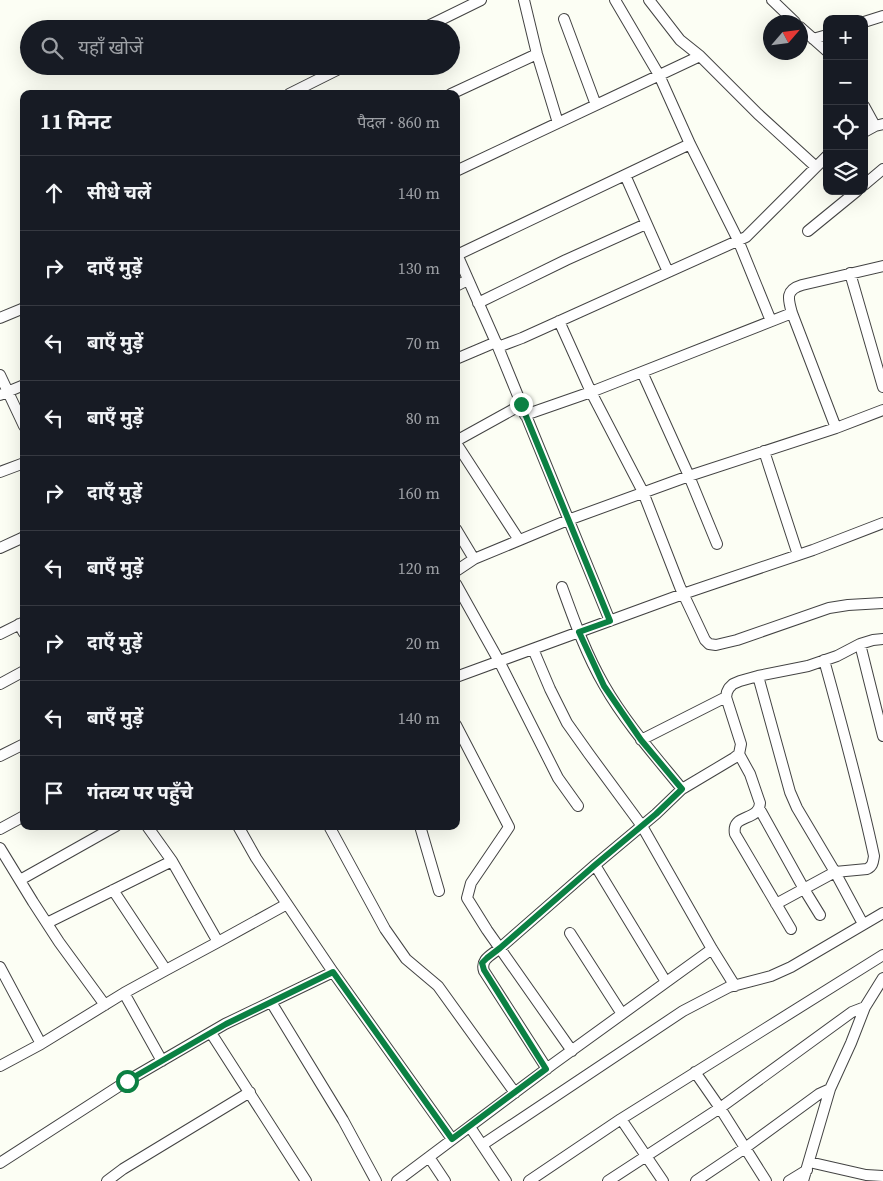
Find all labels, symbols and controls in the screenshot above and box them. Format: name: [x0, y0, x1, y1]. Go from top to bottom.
north arrow: [763, 15, 808, 60]
map controls: [823, 15, 868, 195]
button: +: [823, 15, 868, 60]
search box: [20, 20, 460, 75]
icon: search: [38, 34, 66, 62]
text: यहाँ खोजें: [78, 34, 143, 60]
button: −: [823, 60, 868, 105]
button: locate: [823, 105, 868, 150]
text: 11 मिनट: [40, 107, 111, 136]
text: पैदल · 860 m: [357, 111, 440, 133]
button: layers: [823, 150, 868, 195]
icon: ahead: [40, 179, 68, 207]
text: सीधे चलें: [87, 179, 151, 205]
text: 140 m: [398, 182, 440, 204]
icon: right: [40, 254, 68, 282]
text: दाएँ मुड़ें: [87, 254, 142, 280]
text: 130 m: [398, 257, 440, 279]
icon: left: [40, 329, 68, 357]
text: बाएँ मुड़ें: [87, 329, 143, 355]
text: 70 m: [406, 332, 440, 354]
route end: [510, 393, 533, 416]
icon: left: [40, 404, 68, 432]
text: बाएँ मुड़ें: [87, 404, 143, 430]
text: 80 m: [406, 407, 440, 429]
icon: right: [40, 479, 68, 507]
text: दाएँ मुड़ें: [87, 479, 142, 505]
text: 160 m: [398, 482, 440, 504]
icon: left: [40, 554, 68, 582]
text: बाएँ मुड़ें: [87, 554, 143, 580]
text: 120 m: [398, 557, 440, 579]
icon: right: [40, 629, 68, 657]
text: दाएँ मुड़ें: [87, 629, 142, 655]
text: 20 m: [406, 632, 440, 654]
icon: left: [40, 704, 68, 732]
text: बाएँ मुड़ें: [87, 704, 143, 730]
text: 140 m: [398, 707, 440, 729]
icon: arrive: [40, 779, 68, 807]
text: गंतव्य पर पहुँचे: [87, 779, 193, 805]
route start: [116, 1070, 139, 1093]

